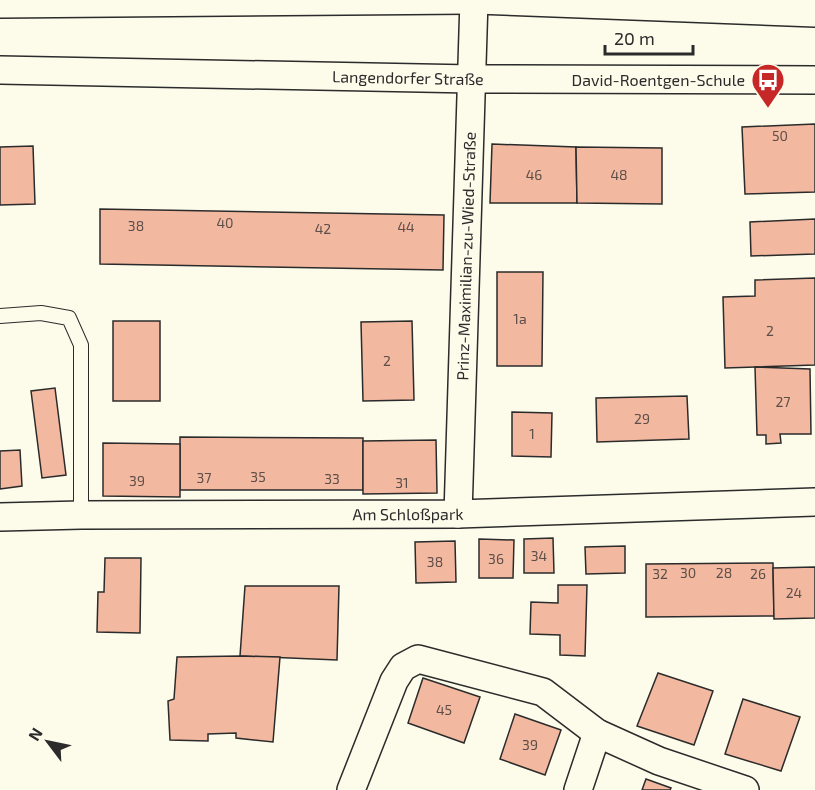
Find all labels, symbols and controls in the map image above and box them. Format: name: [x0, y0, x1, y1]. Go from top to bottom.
scale bar: [605, 18, 694, 56]
text: 20 m: [614, 27, 655, 49]
bus stop icon: David-Roentgen-Schule: [750, 62, 786, 109]
street label: Langendorfer Straße: [332, 66, 484, 88]
place label: David-Roentgen-Schule: [572, 70, 745, 89]
house number: 50: [772, 127, 788, 144]
street label: Prinz-Maximilian-zu-Wied-Straße: [452, 131, 479, 381]
house number: 46: [526, 166, 542, 183]
house number: 48: [610, 166, 628, 183]
house number: 40: [216, 214, 234, 231]
house number: 38: [128, 217, 144, 234]
house number: 44: [397, 218, 415, 235]
house number: 42: [315, 220, 331, 237]
house number: 1a: [513, 310, 527, 327]
house number: 2: [766, 322, 774, 339]
house number: 2: [383, 352, 391, 369]
house number: 27: [775, 393, 791, 410]
house number: 29: [634, 410, 650, 427]
house number: 1: [529, 425, 535, 442]
house number: 35: [250, 468, 266, 485]
house number: 37: [197, 469, 211, 486]
house number: 33: [324, 470, 340, 487]
house number: 39: [129, 472, 145, 489]
house number: 31: [395, 474, 409, 491]
street label: Am Schloßpark: [352, 504, 464, 523]
house number: 34: [531, 547, 547, 564]
house number: 36: [488, 550, 504, 567]
house number: 38: [427, 553, 443, 570]
house number: 30: [680, 564, 696, 581]
house number: 28: [716, 564, 732, 581]
house number: 32: [652, 565, 668, 582]
house number: 26: [750, 565, 766, 582]
house number: 24: [786, 584, 802, 601]
house number: 45: [436, 701, 452, 718]
north arrow: [18, 712, 78, 772]
text: N: [24, 724, 46, 744]
house number: 39: [522, 736, 538, 753]

